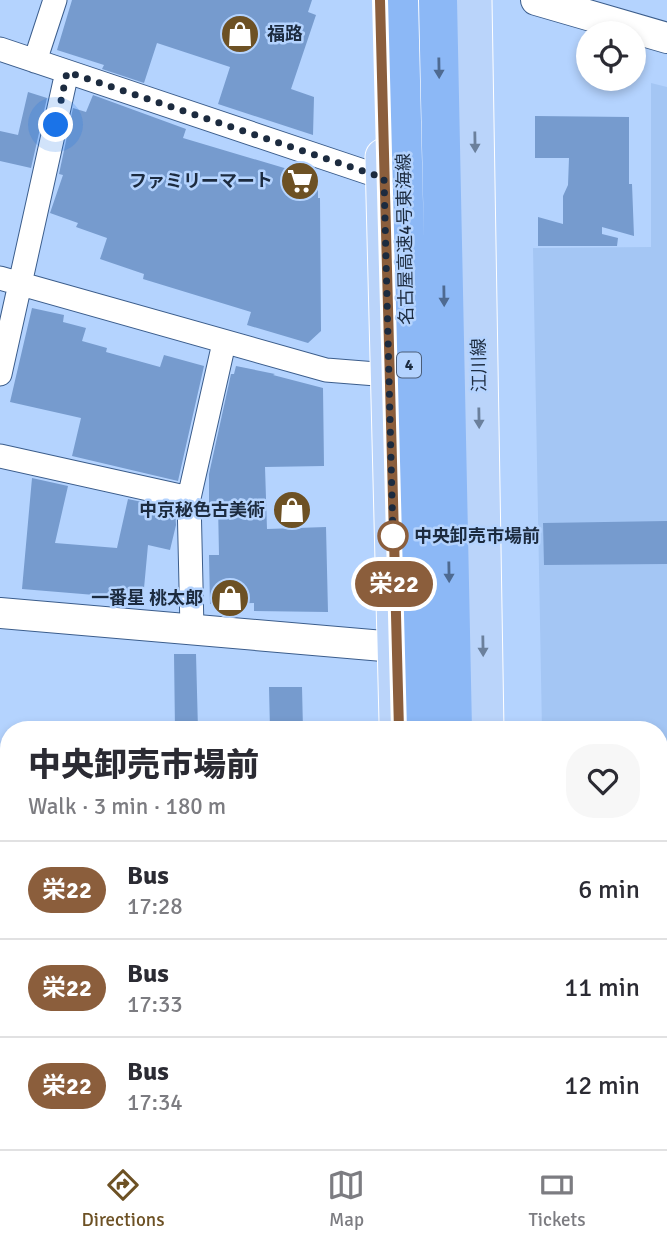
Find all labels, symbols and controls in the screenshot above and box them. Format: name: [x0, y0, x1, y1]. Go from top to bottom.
shop icon: 福路: [219, 13, 261, 55]
map controls: [576, 21, 646, 91]
button: locate: [576, 21, 646, 91]
place label: 福路: [267, 23, 303, 45]
one-way arrow: [433, 57, 445, 79]
your location: [38, 107, 73, 142]
one-way arrow: [469, 131, 481, 153]
street label: 名古屋高速4号東海線: [393, 153, 417, 325]
supermarket icon: ファミリーマート: [279, 160, 321, 202]
place label: ファミリーマート: [129, 170, 273, 192]
one-way arrow: [438, 285, 449, 307]
street label: 江川線: [468, 338, 490, 392]
road number: 4: [397, 352, 421, 378]
one-way arrow: [474, 407, 485, 429]
shop icon: 中京秘色古美術: [271, 489, 313, 531]
place label: 中京秘色古美術: [139, 499, 265, 521]
marker: 中央卸売市場前: [378, 521, 408, 551]
place label: 中央卸売市場前: [414, 525, 540, 547]
line badge: 栄22: [354, 561, 434, 607]
one-way arrow: [443, 561, 455, 583]
text: 栄22: [369, 569, 419, 599]
shop icon: 一番星 桃太郎: [209, 577, 251, 619]
place label: 一番星 桃太郎: [91, 587, 203, 609]
one-way arrow: [477, 635, 489, 657]
button: heart: [566, 744, 640, 818]
text: 中央卸売市場前: [28, 745, 259, 786]
text: Walk · 3 min · 180 m: [28, 792, 226, 821]
text: Bus: [127, 860, 169, 892]
text: 6 min: [578, 874, 640, 906]
text: 栄22: [42, 875, 92, 905]
text: 17:28: [127, 892, 183, 921]
text: Bus: [127, 958, 169, 990]
text: 11 min: [564, 972, 640, 1004]
text: 栄22: [42, 973, 92, 1003]
text: 17:33: [127, 990, 183, 1019]
text: Bus: [127, 1056, 169, 1088]
text: 12 min: [564, 1070, 640, 1102]
text: 栄22: [42, 1071, 92, 1101]
text: 17:34: [127, 1088, 183, 1117]
tab: Directions: [81, 1166, 165, 1232]
tab: Map: [327, 1166, 365, 1232]
tab: Tickets: [528, 1166, 586, 1232]

